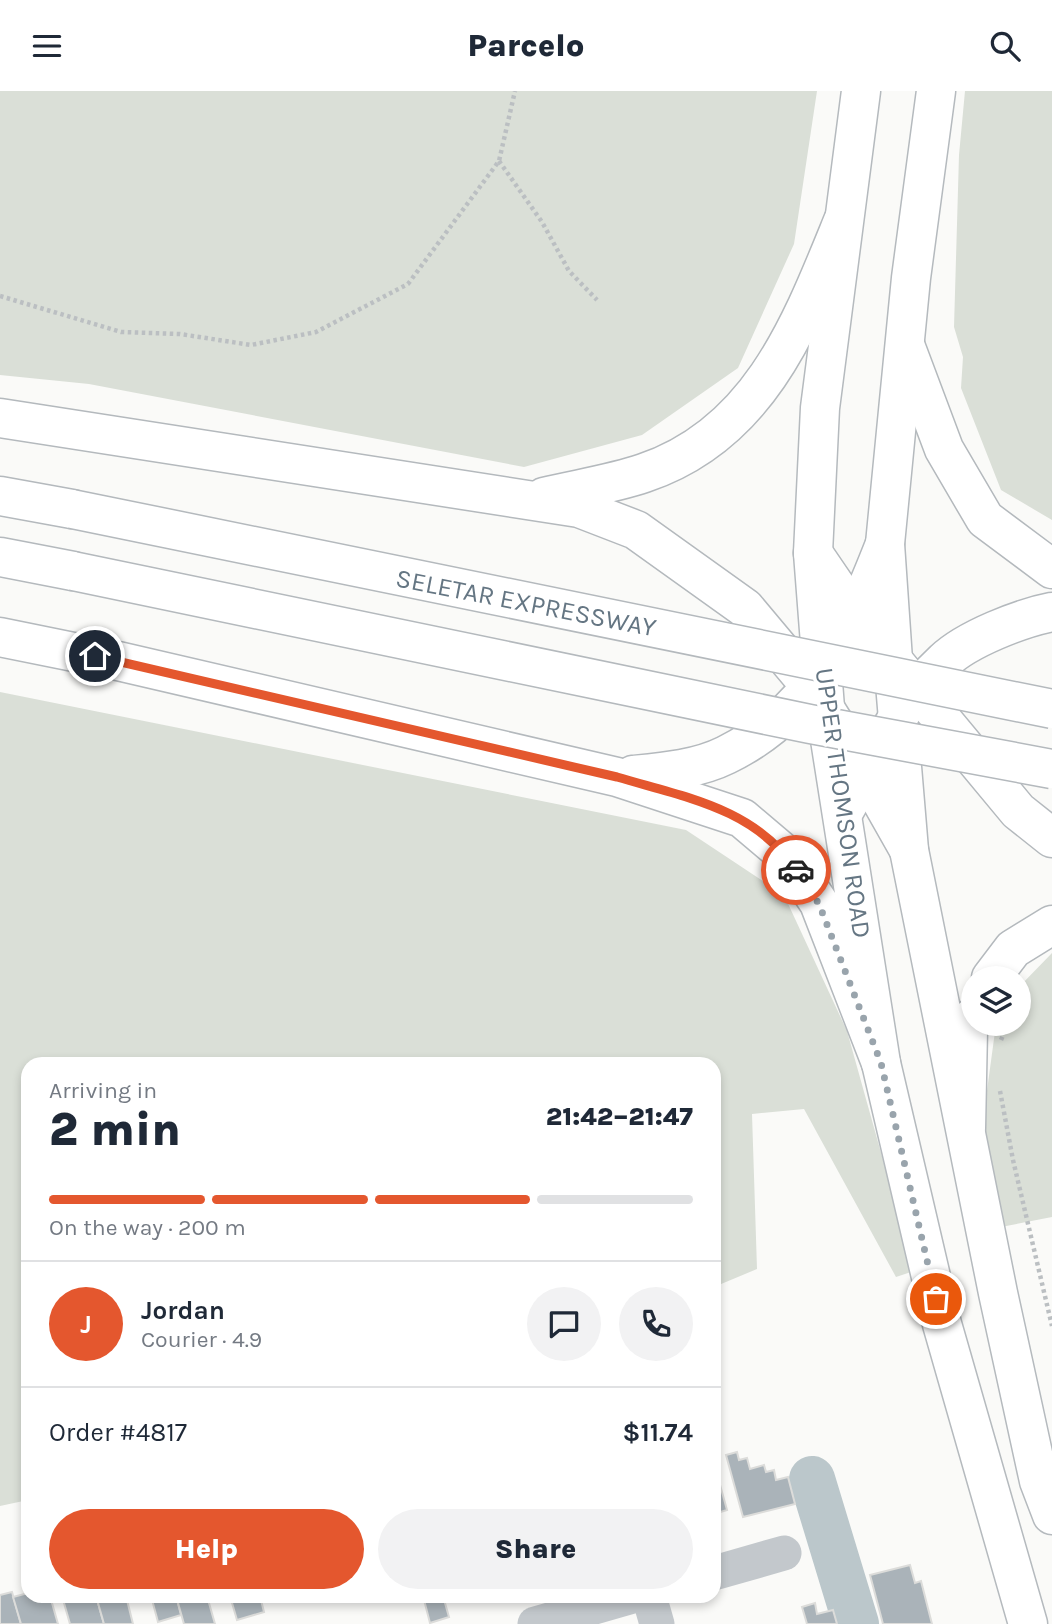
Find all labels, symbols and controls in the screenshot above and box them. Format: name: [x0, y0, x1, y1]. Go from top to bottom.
icon: menu: [28, 27, 66, 65]
text: Parcelo: [467, 27, 585, 64]
icon: search: [986, 27, 1024, 65]
street label: SELETAR EXPRESSWAY: [393, 563, 660, 644]
pin: [65, 626, 125, 686]
icon: home: [76, 637, 114, 675]
street label: UPPER THOMSON ROAD: [809, 666, 877, 940]
courier: [761, 835, 831, 905]
icon: car: [777, 851, 815, 889]
map controls: [961, 966, 1031, 1036]
button: layers: [961, 966, 1031, 1036]
text: Arriving in: [49, 1077, 157, 1104]
text: 21:42–21:47: [546, 1101, 693, 1132]
text: 2 min: [49, 1103, 181, 1157]
text: On the way · 200 m: [49, 1214, 246, 1241]
pin: [906, 1269, 966, 1329]
icon: bag: [917, 1280, 955, 1318]
button: chat: [527, 1287, 601, 1361]
button: phone: [619, 1287, 693, 1361]
text: Jordan: [141, 1295, 225, 1326]
text: J: [80, 1309, 92, 1340]
text: Courier · 4.9: [141, 1326, 262, 1353]
text: Order #4817: [49, 1417, 187, 1448]
text: $11.74: [623, 1417, 693, 1448]
button: Help: [49, 1509, 364, 1589]
button: Share: [378, 1509, 693, 1589]

